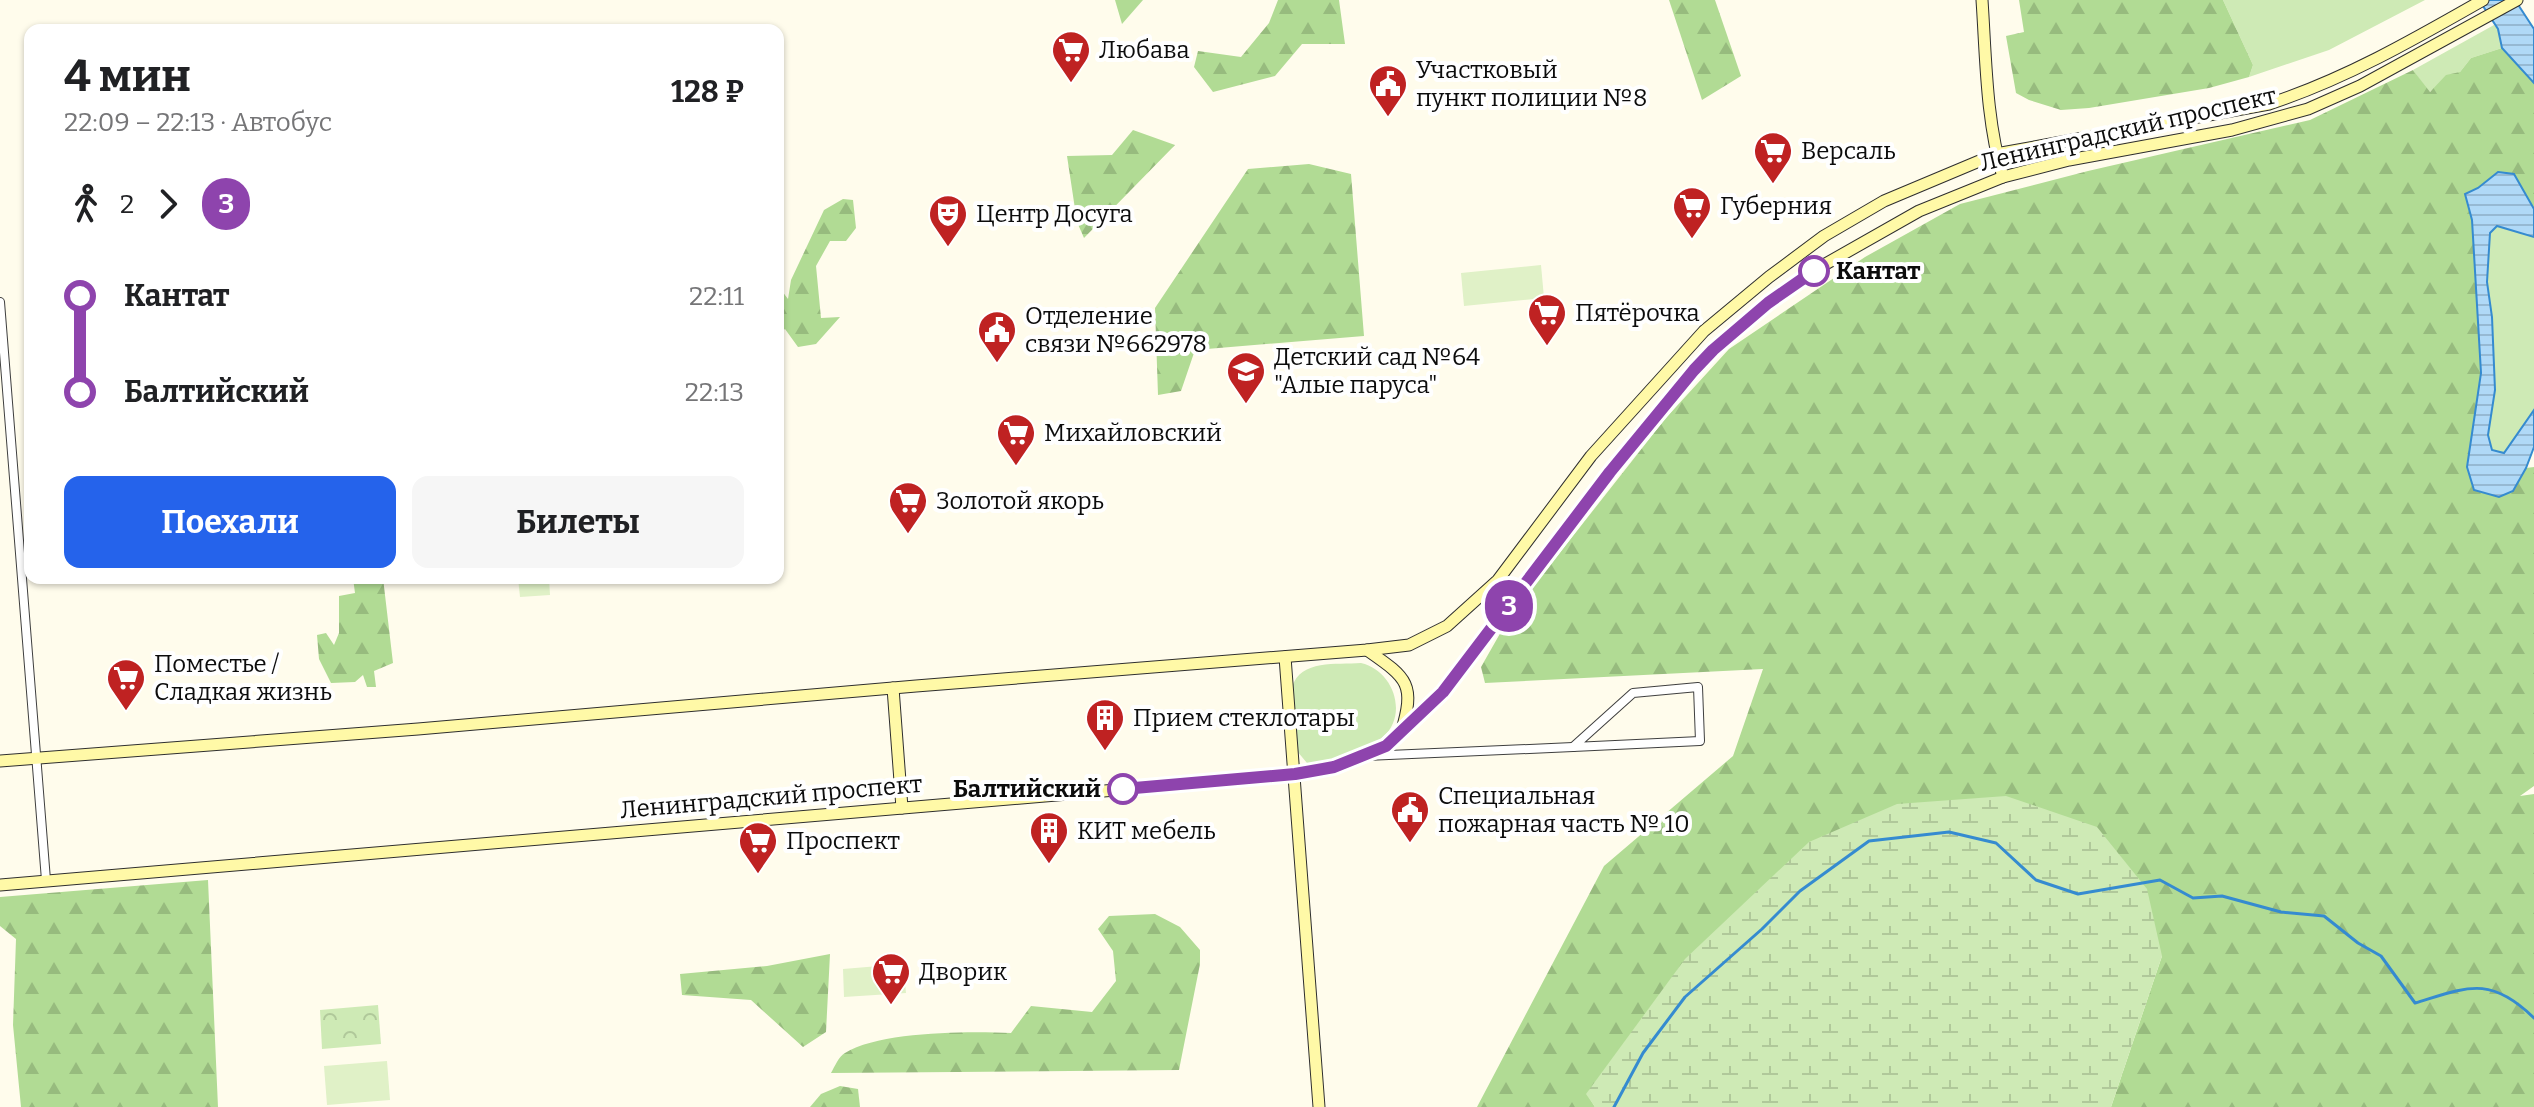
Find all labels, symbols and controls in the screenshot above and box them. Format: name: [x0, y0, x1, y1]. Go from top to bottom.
supermarket icon: Любава: [1050, 29, 1092, 84]
place label: Любава: [1099, 36, 1190, 64]
text: 4 мин: [64, 50, 191, 103]
place label: Участковый пункт полиции №8: [1416, 56, 1647, 112]
public building icon: Участковый пункт полиции №8: [1367, 63, 1409, 118]
text: 128 ₽: [671, 74, 744, 110]
street label: Ленинградский проспект: [1977, 81, 2279, 177]
text: 22:09 – 22:13 · Автобус: [64, 107, 332, 138]
supermarket icon: Версаль: [1752, 130, 1794, 185]
place label: Версаль: [1801, 137, 1896, 165]
icon: walk: [64, 182, 108, 226]
icon: forward: [146, 182, 190, 226]
supermarket icon: Губерния: [1671, 185, 1713, 240]
text: 3: [218, 187, 234, 220]
text: 2: [120, 189, 134, 220]
place label: Губерния: [1720, 192, 1832, 220]
theatre icon: Центр Досуга: [927, 193, 969, 248]
place label: Центр Досуга: [976, 200, 1133, 228]
marker: Кантат: [1799, 256, 1829, 286]
place label: Кантат: [1836, 257, 1920, 285]
text: Кантат: [124, 278, 229, 314]
text: 22:11: [689, 281, 744, 312]
supermarket icon: Пятёрочка: [1526, 292, 1568, 347]
place label: Пятёрочка: [1575, 299, 1700, 327]
place label: Отделение связи №662978: [1025, 302, 1207, 358]
public building icon: Отделение связи №662978: [976, 309, 1018, 364]
place label: Детский сад №64 "Алые паруса": [1274, 343, 1480, 399]
school or university icon: Детский сад №64 "Алые паруса": [1225, 350, 1267, 405]
text: Балтийский: [124, 374, 309, 410]
text: 22:13: [685, 377, 744, 408]
supermarket icon: Михайловский: [995, 412, 1037, 467]
place label: Михайловский: [1044, 419, 1222, 447]
button: Поехали: [64, 476, 396, 568]
button: Билеты: [412, 476, 744, 568]
supermarket icon: Золотой якорь: [887, 480, 929, 535]
place label: Золотой якорь: [936, 487, 1104, 515]
line badge: 3: [1483, 580, 1535, 632]
text: 3: [1501, 589, 1517, 622]
place label: Поместье / Сладкая жизнь: [154, 650, 332, 706]
supermarket icon: Поместье / Сладкая жизнь: [105, 657, 147, 712]
building icon: Прием стеклотары: [1084, 697, 1126, 752]
place label: Прием стеклотары: [1133, 704, 1355, 732]
street label: Ленинградский проспект: [619, 770, 923, 824]
marker: Балтийский: [1108, 774, 1138, 804]
place label: Балтийский: [953, 775, 1101, 803]
place label: Специальная пожарная часть № 10: [1438, 782, 1690, 838]
public building icon: Специальная пожарная часть № 10: [1389, 789, 1431, 844]
building icon: КИТ мебель: [1028, 810, 1070, 865]
place label: КИТ мебель: [1077, 817, 1216, 845]
supermarket icon: Проспект: [737, 820, 779, 875]
place label: Проспект: [786, 827, 900, 855]
supermarket icon: Дворик: [870, 951, 912, 1006]
place label: Дворик: [919, 958, 1007, 986]

